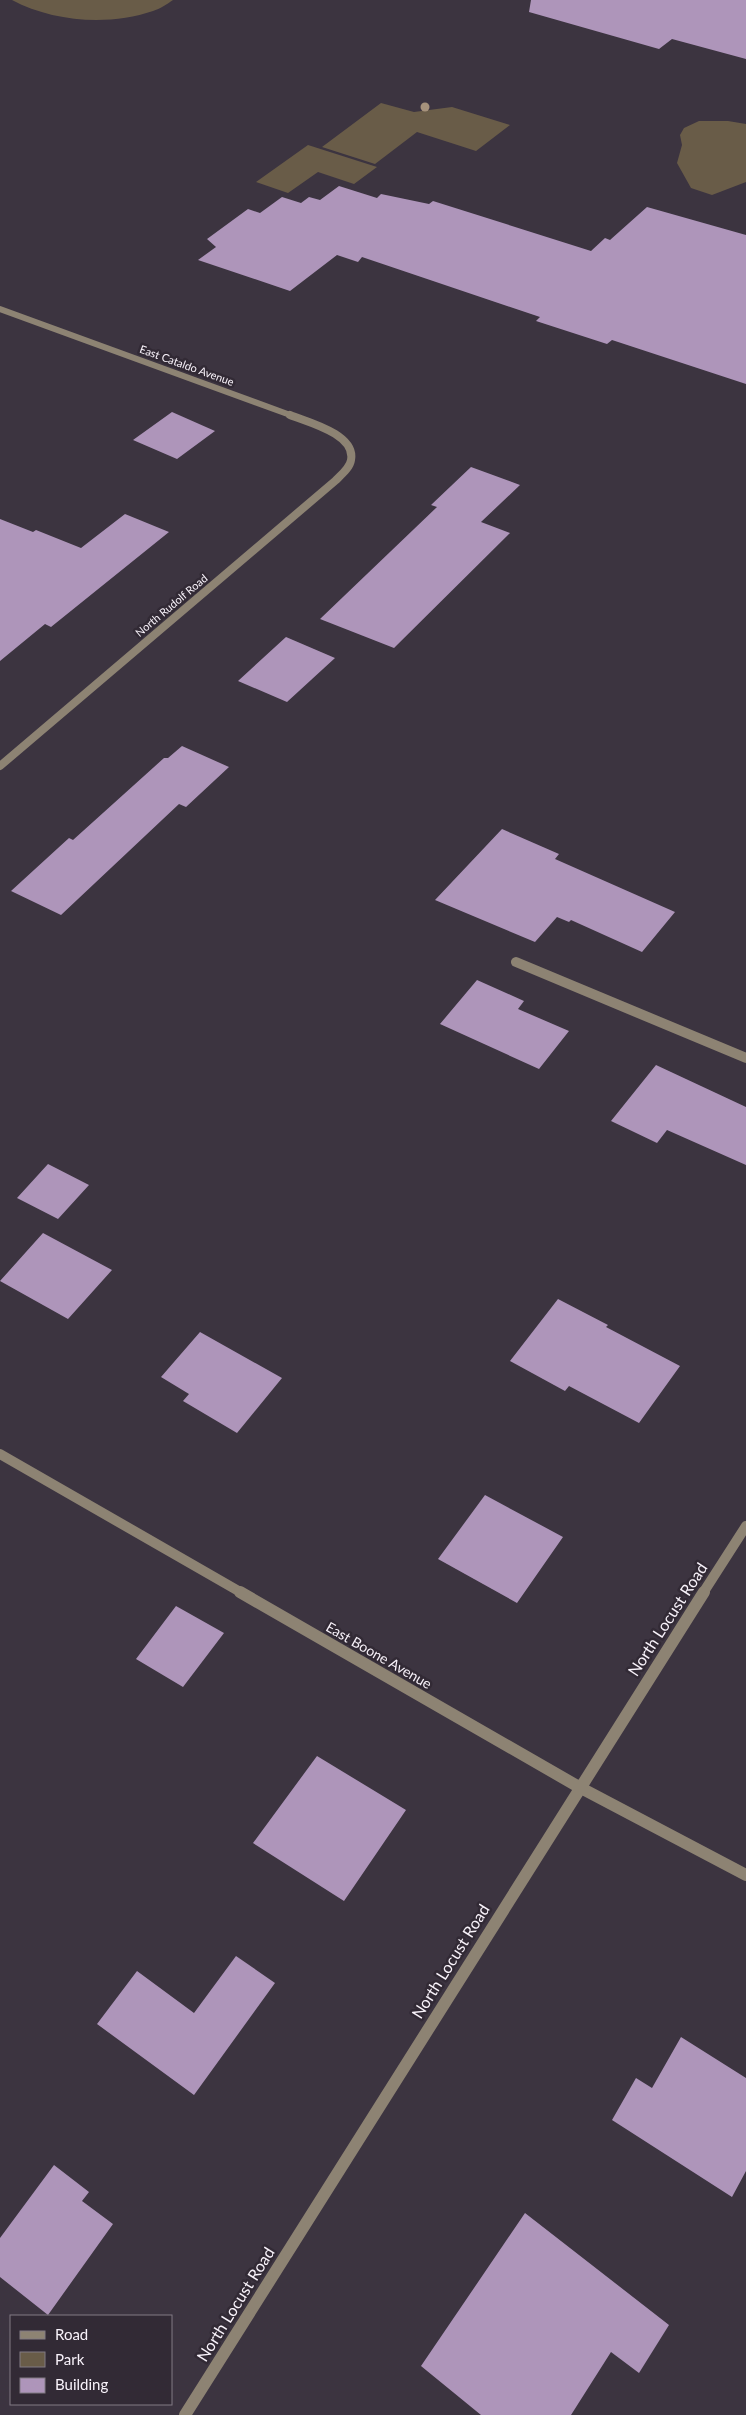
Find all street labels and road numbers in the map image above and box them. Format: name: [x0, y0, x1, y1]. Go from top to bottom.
street label: East Cataldo Avenue: [138, 342, 236, 388]
street label: North Rudolf Road: [132, 571, 210, 639]
street label: North Locust Road: [623, 1559, 711, 1679]
street label: East Boone Avenue: [323, 1618, 435, 1692]
street label: North Locust Road: [407, 1900, 493, 2022]
street label: North Locust Road: [192, 2243, 278, 2365]

